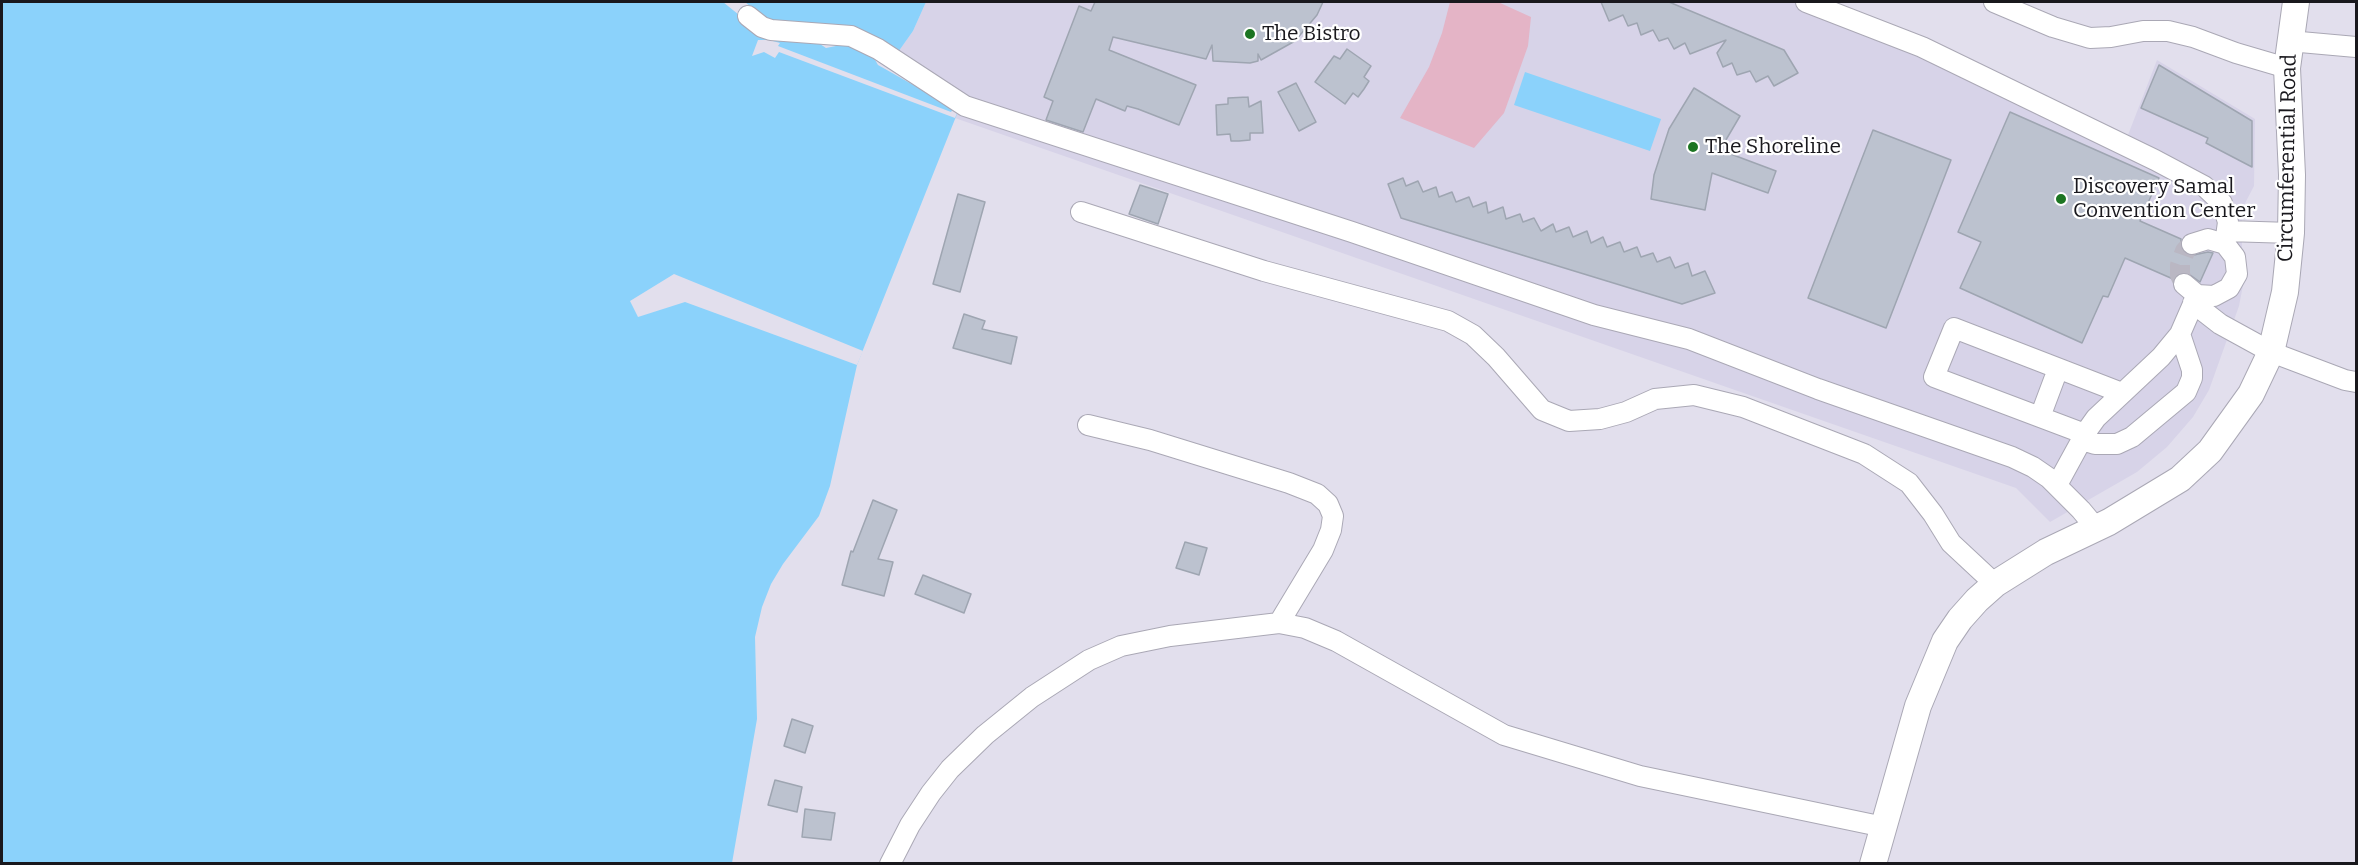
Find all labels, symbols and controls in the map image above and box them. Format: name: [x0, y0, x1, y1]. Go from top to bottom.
place label: The Bistro: [1262, 21, 1361, 47]
marker: The Bistro: [1243, 27, 1257, 41]
street label: Circumferential Road: [2274, 54, 2302, 262]
place label: The Shoreline: [1705, 134, 1841, 160]
marker: The Shoreline: [1686, 140, 1700, 154]
place label: Discovery Samal Convention Center: [2073, 174, 2256, 224]
marker: Discovery Samal Convention Center: [2054, 192, 2068, 206]

